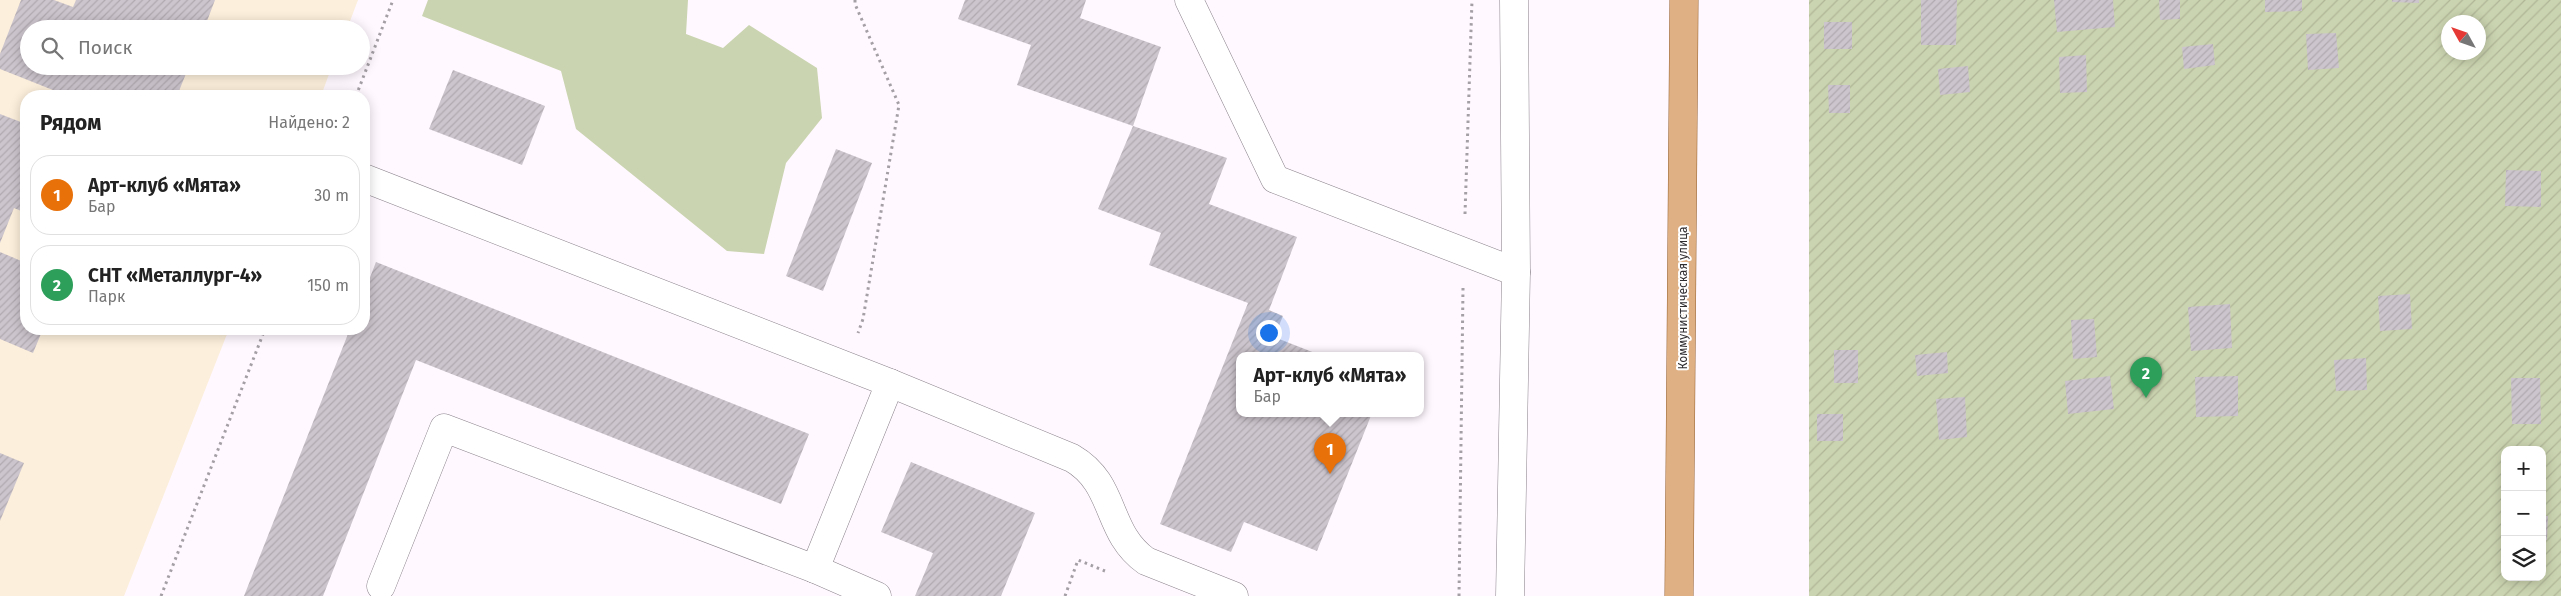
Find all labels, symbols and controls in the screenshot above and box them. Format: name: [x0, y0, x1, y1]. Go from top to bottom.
north arrow: [2441, 15, 2486, 60]
search box: [20, 20, 370, 75]
icon: search: [38, 34, 66, 62]
text: Поиск: [78, 36, 132, 59]
text: Рядом: [40, 110, 101, 136]
text: Найдено: 2: [268, 113, 350, 132]
text: Арт-клуб «Мята»: [88, 174, 241, 197]
text: 1: [53, 186, 61, 205]
text: 30 m: [314, 186, 349, 205]
text: Бар: [88, 197, 115, 216]
street label: Коммунистическая улица: [1676, 226, 1690, 370]
text: СНТ «Металлург-4»: [88, 264, 262, 287]
text: 2: [53, 276, 61, 295]
text: 150 m: [307, 276, 349, 295]
text: Парк: [88, 287, 125, 306]
your location: [1256, 320, 1282, 346]
popup: [1236, 352, 1424, 417]
pin: 2: [2130, 357, 2162, 398]
text: Арт-клуб «Мята»: [1254, 364, 1406, 387]
text: Бар: [1254, 387, 1281, 406]
pin: 1: [1314, 433, 1346, 474]
map controls: [2501, 446, 2546, 581]
button: +: [2501, 446, 2546, 491]
button: −: [2501, 491, 2546, 536]
button: layers: [2501, 536, 2546, 581]

